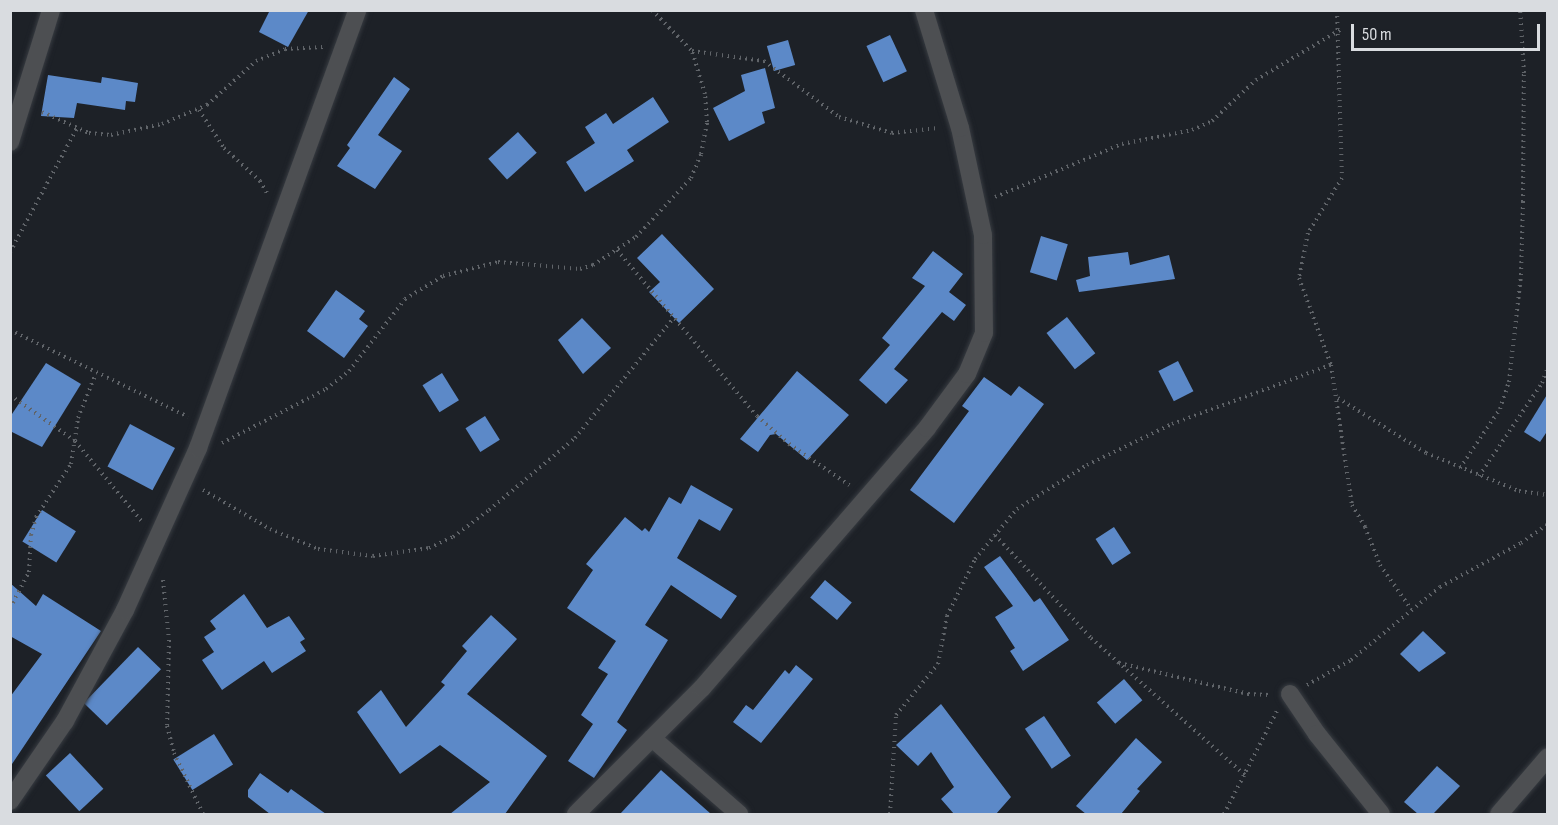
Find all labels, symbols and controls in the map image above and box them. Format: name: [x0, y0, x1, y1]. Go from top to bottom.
scale bar: [1354, 12, 1543, 50]
text: 50 m: [1362, 24, 1392, 45]

